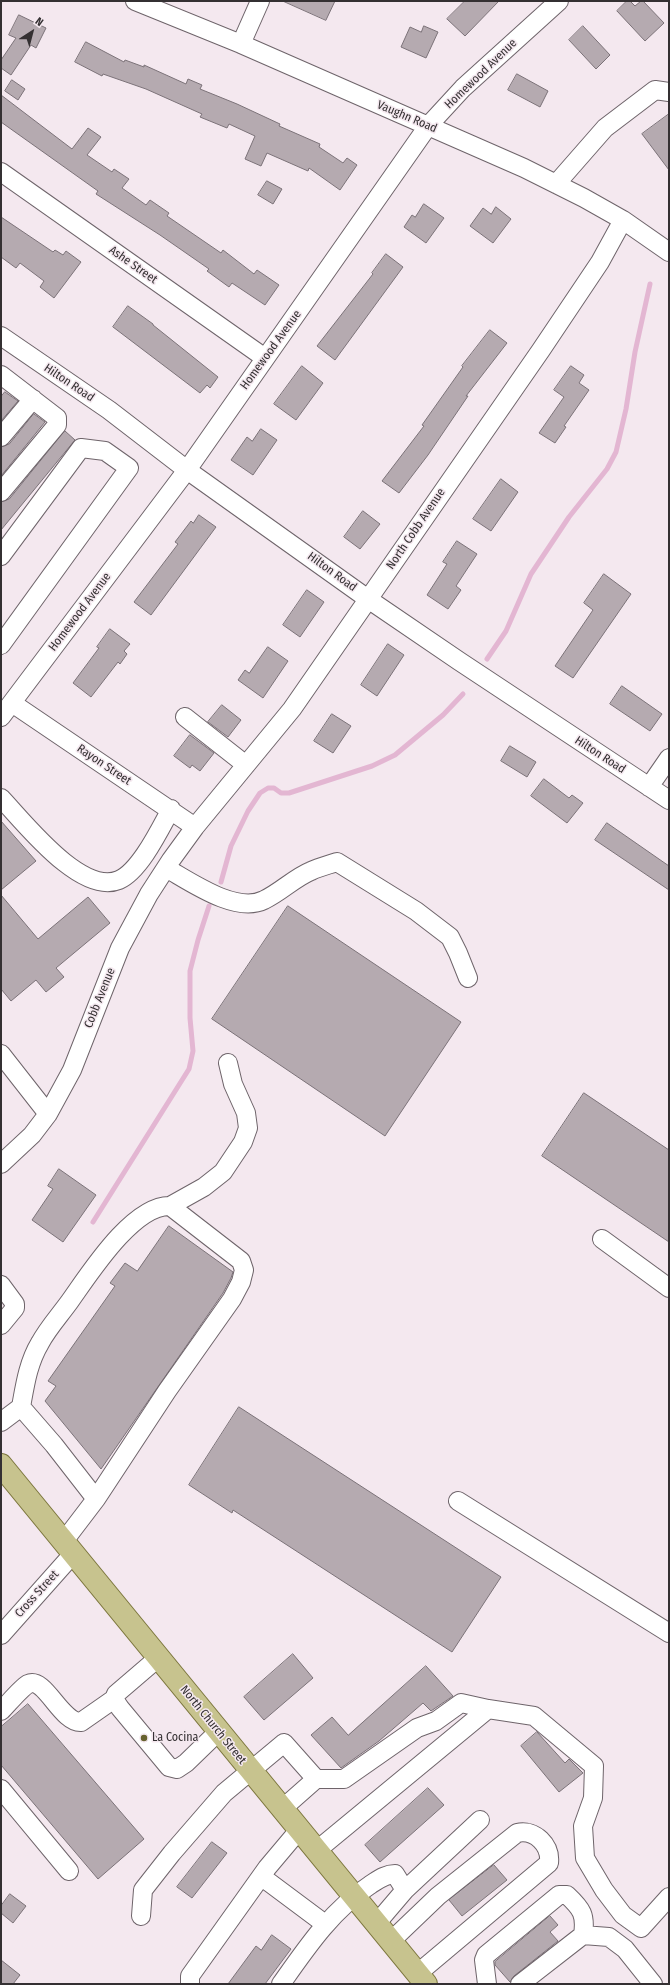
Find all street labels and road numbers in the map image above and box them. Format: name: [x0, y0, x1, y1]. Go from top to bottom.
street label: Homewood Avenue: [442, 36, 520, 112]
street label: Vaughn Road: [375, 98, 439, 136]
street label: Ashe Street: [106, 243, 160, 287]
street label: Homewood Avenue: [237, 308, 305, 392]
street label: Hilton Road: [41, 361, 97, 405]
street label: North Cobb Avenue: [384, 486, 448, 572]
street label: Hilton Road: [304, 549, 360, 595]
street label: Homewood Avenue: [46, 570, 114, 654]
street label: Hilton Road: [572, 733, 628, 777]
street label: Rayon Street: [74, 742, 134, 788]
street label: Cobb Avenue: [81, 966, 119, 1030]
street label: Cross Street: [12, 1567, 62, 1621]
street label: North Church Street: [177, 1683, 249, 1767]

